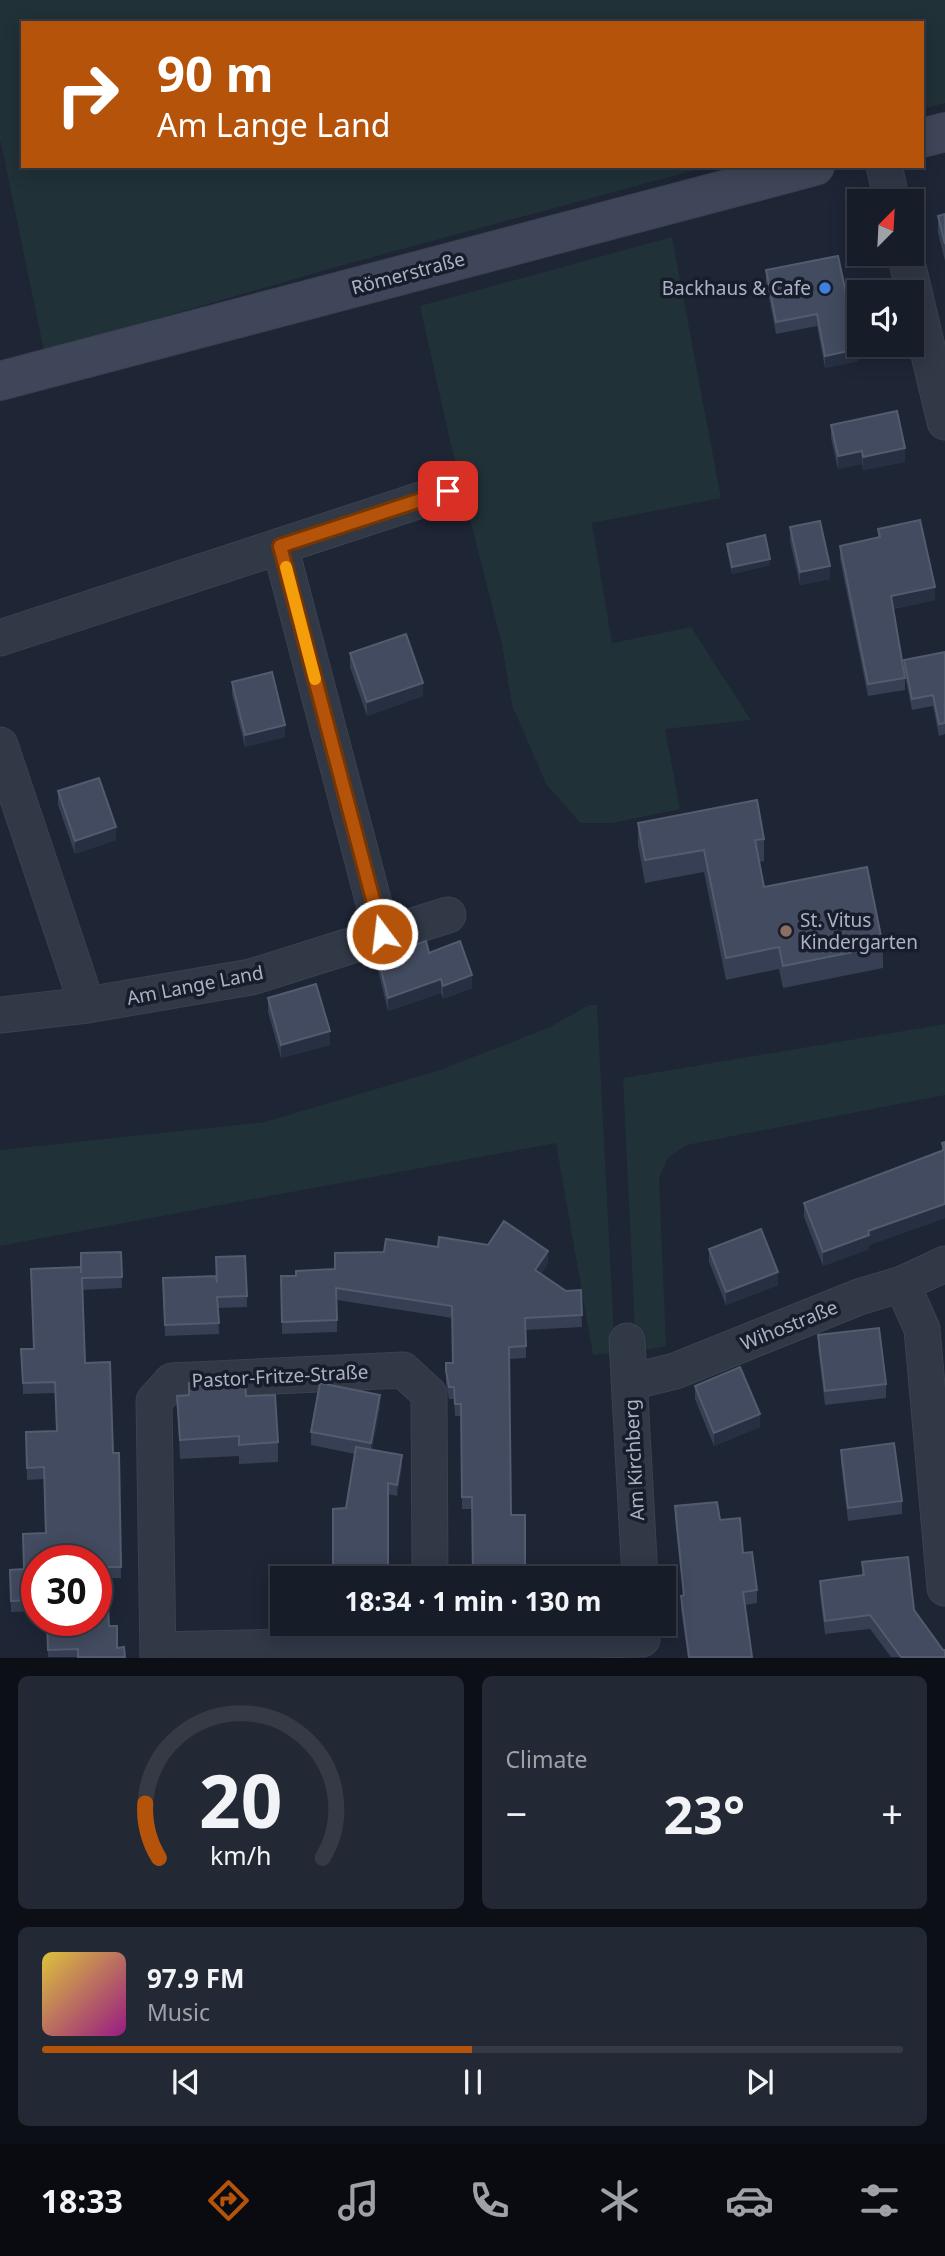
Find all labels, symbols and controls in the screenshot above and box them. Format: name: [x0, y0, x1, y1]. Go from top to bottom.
text: 90 m: [157, 40, 274, 106]
icon: right: [42, 49, 133, 140]
text: Am Lange Land: [157, 103, 390, 146]
north arrow: [847, 189, 924, 266]
map controls: [847, 189, 924, 357]
street label: Römerstraße: [348, 245, 468, 301]
place label: Backhaus & Cafe: [662, 275, 811, 301]
marker: Backhaus & Cafe: [817, 280, 833, 296]
button: sound: [847, 280, 924, 357]
pin: [418, 461, 478, 521]
icon: arrive: [429, 472, 467, 510]
position arrow: [345, 897, 419, 971]
place label: St. Vitus Kindergarten: [800, 907, 918, 955]
marker: St. Vitus Kindergarten: [778, 923, 794, 939]
street label: Am Lange Land: [124, 959, 266, 1011]
street label: Wihostraße: [737, 1294, 841, 1356]
street label: Pastor-Fritze-Straße: [191, 1358, 369, 1394]
street label: Am Kirchberg: [618, 1399, 650, 1521]
speed limit sign: 30: [21, 1545, 112, 1636]
text: 18:34 · 1 min · 130 m: [345, 1583, 601, 1619]
text: Climate: [506, 1743, 588, 1775]
text: 20: [199, 1751, 282, 1850]
text: 23°: [663, 1778, 745, 1849]
text: −: [506, 1787, 527, 1839]
text: +: [881, 1787, 903, 1839]
text: km/h: [210, 1838, 272, 1872]
text: 97.9 FM: [147, 1960, 244, 1996]
text: Music: [147, 1996, 210, 2028]
icon: previous: [167, 2063, 205, 2101]
icon: pause: [454, 2063, 492, 2101]
icon: next: [741, 2063, 779, 2101]
icon: directions: [204, 2176, 253, 2225]
icon: music: [334, 2176, 383, 2225]
icon: phone: [465, 2176, 514, 2225]
icon: climate: [595, 2176, 644, 2225]
icon: car: [725, 2176, 774, 2225]
icon: filters: [855, 2176, 904, 2225]
text: 18:33: [41, 2179, 123, 2222]

